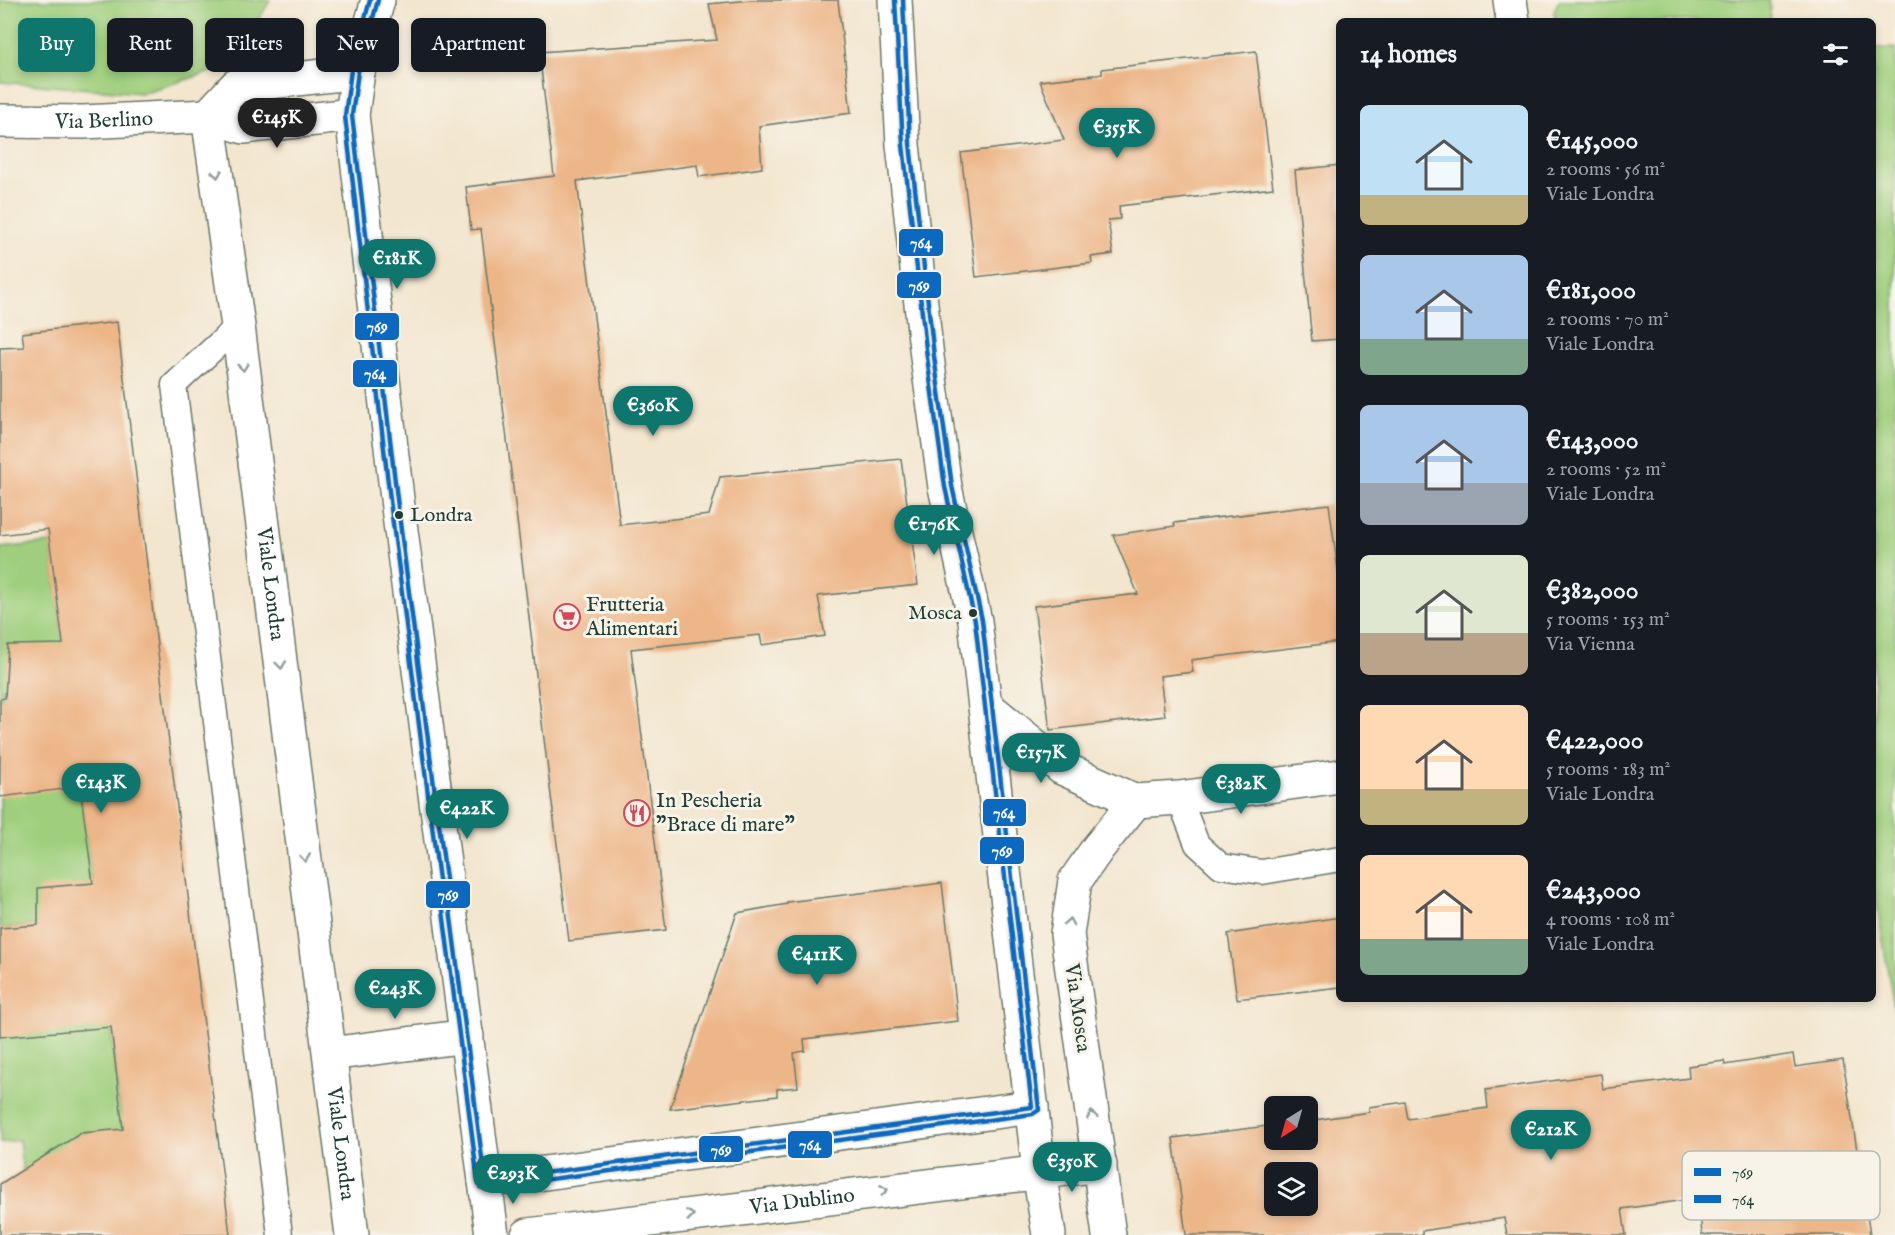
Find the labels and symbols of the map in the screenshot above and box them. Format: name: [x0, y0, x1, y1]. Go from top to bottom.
pin: €145K: [235, 98, 319, 149]
street label: Via Berlino: [54, 105, 154, 136]
pin: €355K: [1075, 108, 1159, 159]
one-way arrow: [210, 169, 222, 178]
line badge: 764: [898, 228, 944, 257]
text: 764: [910, 234, 933, 254]
pin: €181K: [355, 239, 439, 290]
line badge: 769: [896, 271, 942, 299]
text: 769: [908, 277, 930, 297]
line badge: 769: [354, 312, 400, 341]
text: 769: [366, 318, 388, 338]
line badge: 764: [352, 359, 398, 388]
one-way arrow: [236, 362, 249, 372]
text: 764: [364, 365, 387, 385]
pin: €360K: [611, 386, 695, 437]
place label: Londra: [410, 503, 473, 528]
pin: €176K: [892, 505, 976, 556]
marker: Londra: [393, 509, 405, 521]
street label: Viale Londra: [250, 525, 291, 643]
place label: Frutteria Alimentari: [585, 592, 678, 643]
place label: Mosca: [908, 601, 962, 626]
supermarket icon: Frutteria Alimentari: [552, 602, 582, 632]
marker: Mosca: [967, 607, 979, 619]
one-way arrow: [274, 660, 286, 669]
pin: €157K: [999, 733, 1083, 784]
pin: €143K: [59, 763, 143, 814]
pin: €382K: [1199, 764, 1283, 815]
place label: In Pescheria "Brace di mare": [656, 788, 795, 839]
pin: €422K: [425, 789, 509, 840]
restaurant icon: In Pescheria "Brace di mare": [622, 798, 652, 828]
line badge: 764: [982, 798, 1027, 827]
text: 764: [993, 804, 1016, 824]
line badge: 769: [979, 836, 1025, 865]
text: 769: [991, 842, 1013, 862]
one-way arrow: [298, 853, 311, 863]
line badge: 769: [425, 880, 471, 909]
text: 769: [437, 886, 459, 906]
one-way arrow: [1062, 917, 1074, 926]
pin: €411K: [775, 935, 859, 986]
street label: Via Mosca: [1057, 961, 1097, 1055]
pin: €243K: [353, 969, 437, 1020]
street label: Viale Londra: [320, 1084, 361, 1203]
north arrow: [1264, 1096, 1318, 1150]
one-way arrow: [1087, 1110, 1099, 1119]
pin: €212K: [1509, 1110, 1593, 1161]
line badge: 764: [787, 1130, 833, 1159]
line badge: 769: [698, 1135, 744, 1163]
text: 764: [799, 1136, 822, 1156]
text: 769: [710, 1141, 732, 1161]
pin: €350K: [1030, 1142, 1114, 1193]
legend: [1682, 1151, 1880, 1220]
pin: €293K: [471, 1154, 555, 1205]
text: 769: [1732, 1164, 1753, 1184]
street label: Via Dublino: [747, 1182, 856, 1221]
one-way arrow: [879, 1185, 888, 1197]
text: 764: [1732, 1191, 1754, 1211]
one-way arrow: [686, 1209, 695, 1221]

